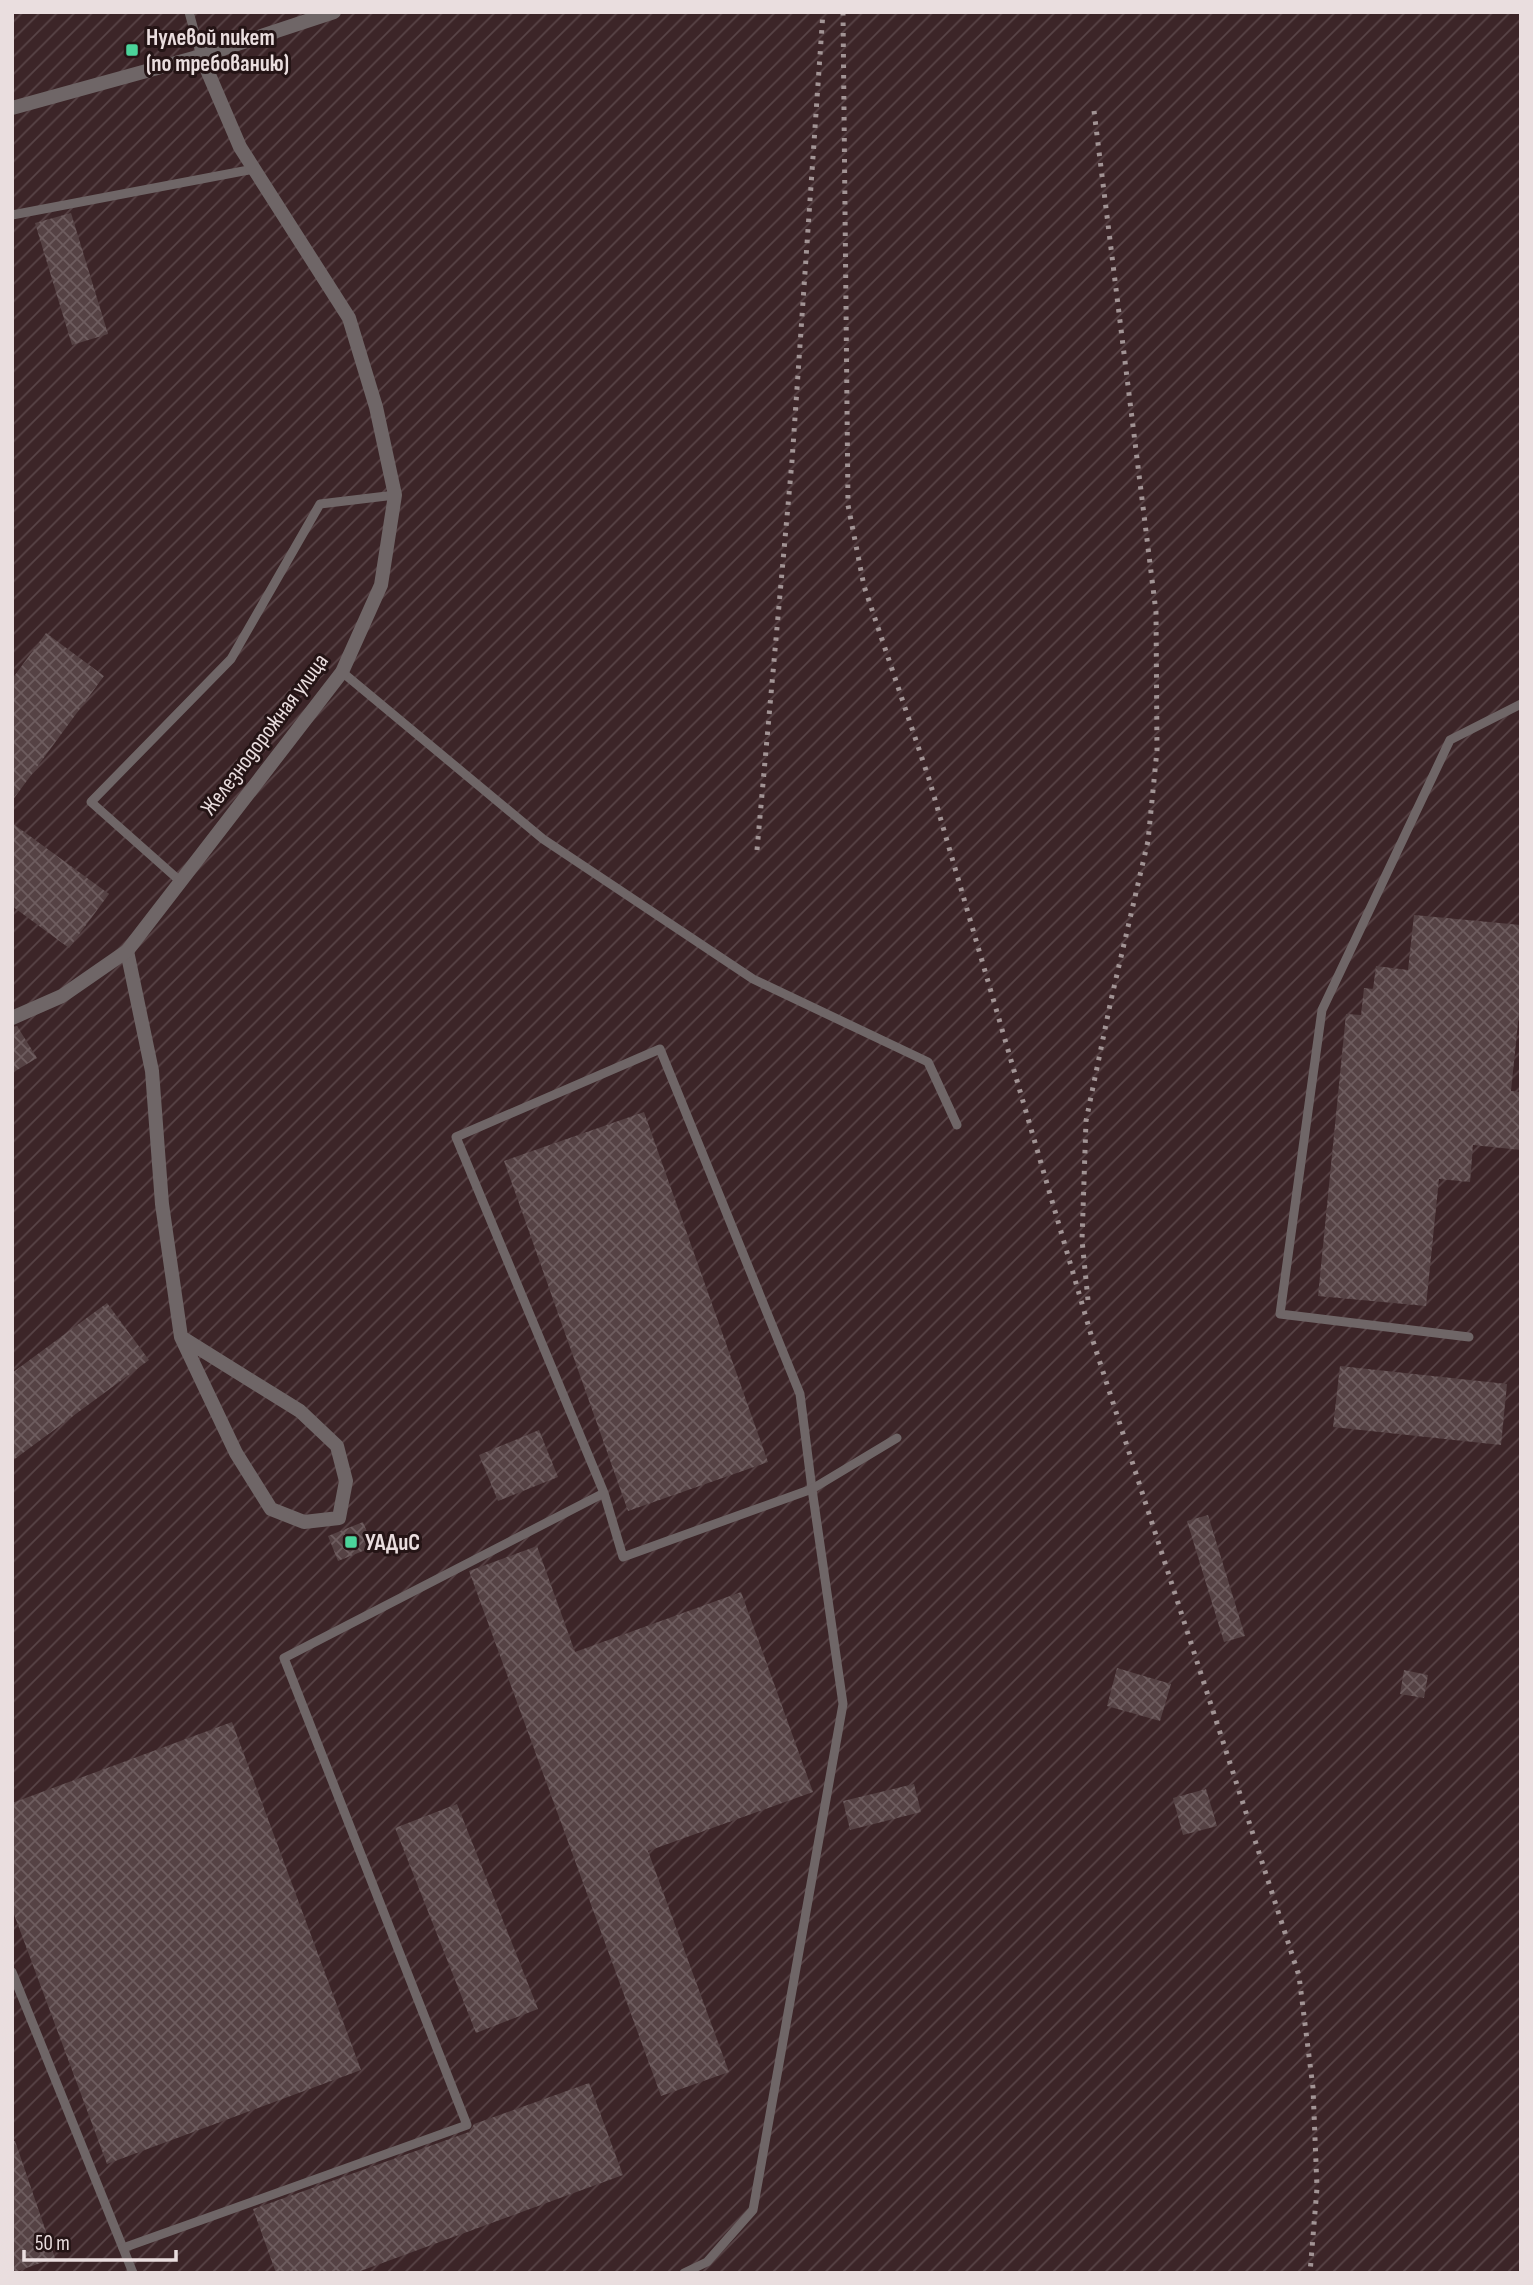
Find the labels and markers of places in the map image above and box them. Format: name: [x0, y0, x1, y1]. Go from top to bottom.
place label: Нулевой пикет (по требованию): [146, 24, 289, 78]
marker: Нулевой пикет (по требованию): [124, 42, 140, 58]
place label: УАДиС: [365, 1529, 420, 1557]
marker: УАДиС: [343, 1534, 359, 1550]

